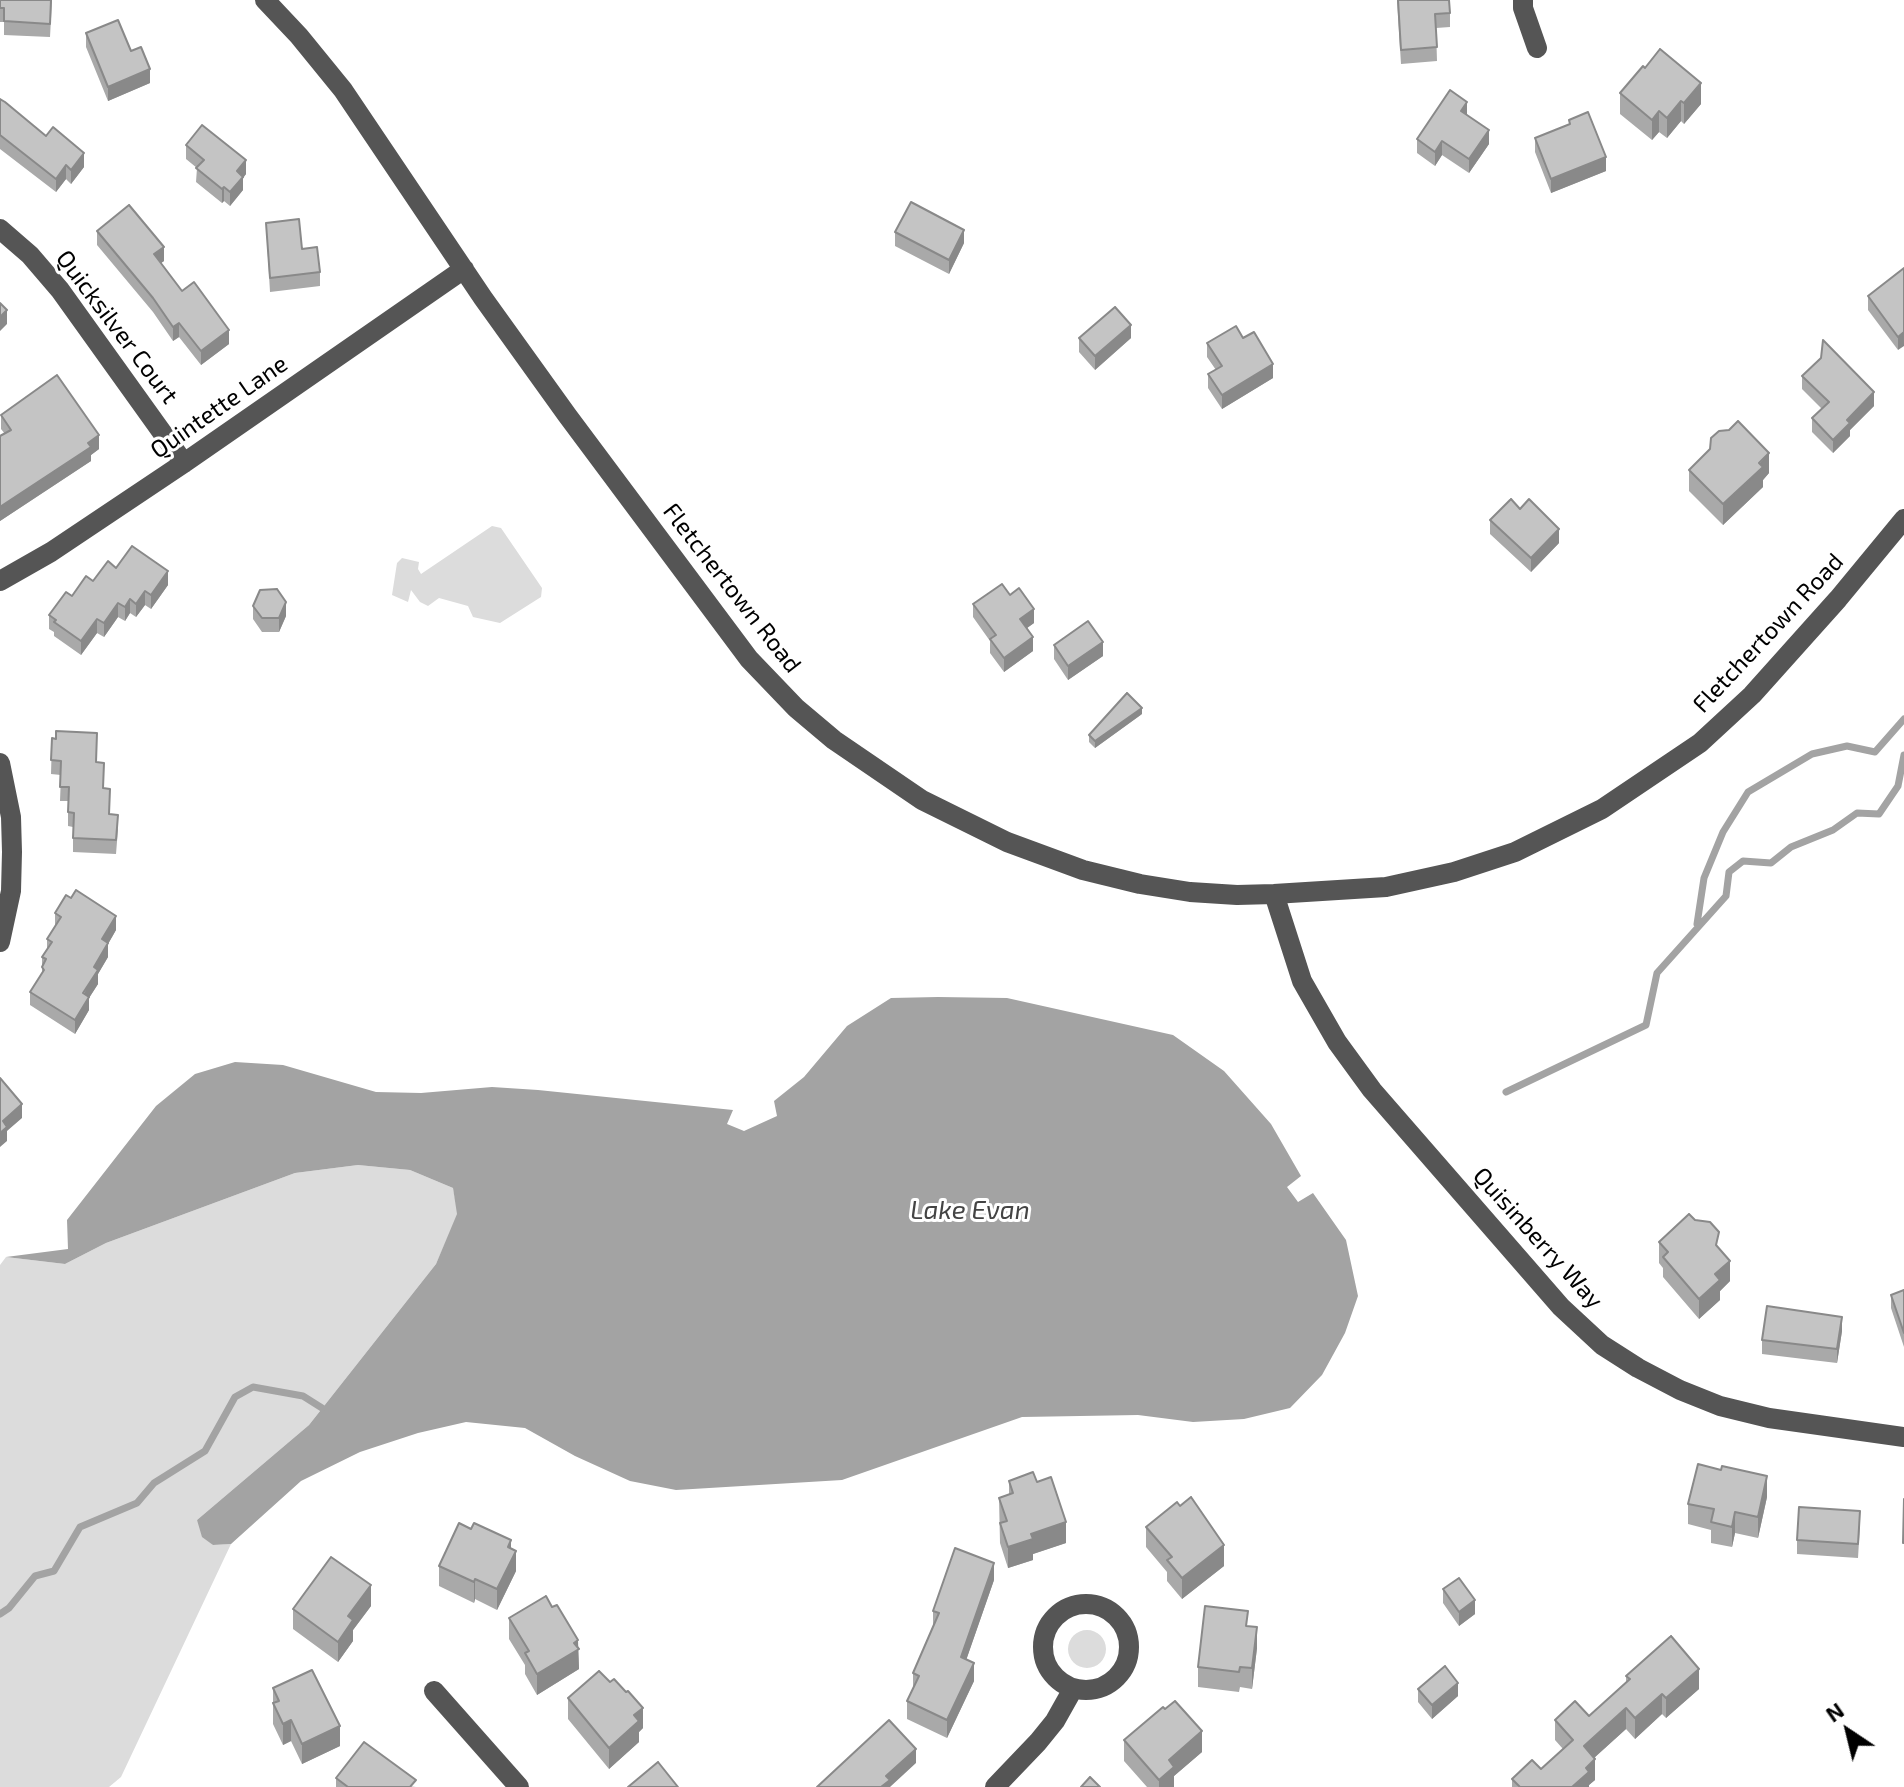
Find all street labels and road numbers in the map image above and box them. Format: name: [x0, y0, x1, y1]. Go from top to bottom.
street label: Quicksilver Court: [50, 245, 184, 409]
street label: Quintette Lane: [145, 349, 293, 465]
street label: Fletchertown Road: [657, 497, 807, 679]
street label: Fletchertown Road: [1687, 547, 1849, 719]
street label: Quisinberry Way: [1467, 1161, 1609, 1315]

